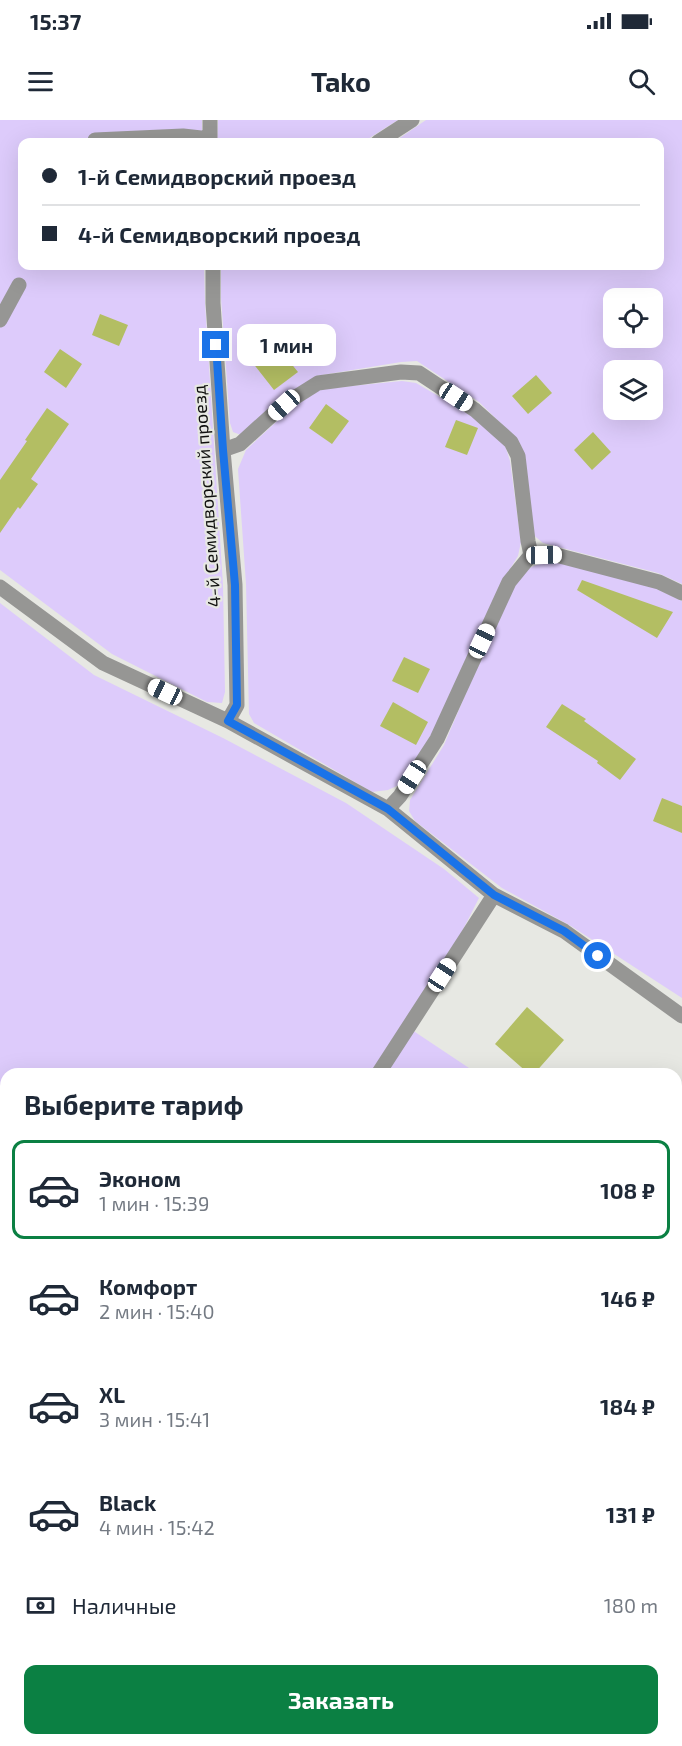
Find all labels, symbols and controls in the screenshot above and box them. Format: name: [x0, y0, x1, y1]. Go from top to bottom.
text: 15:37: [30, 8, 81, 34]
icon: menu: [24, 65, 57, 98]
text: Tako: [311, 65, 371, 97]
icon: search: [625, 65, 658, 98]
text: 1-й Семидворский проезд: [78, 163, 356, 189]
text: 4-й Семидворский проезд: [78, 221, 360, 247]
map controls: [603, 288, 663, 420]
button: locate: [603, 288, 663, 348]
callout: 1 мин: [237, 324, 336, 366]
route end: [202, 331, 229, 358]
text: 1 мин: [260, 333, 313, 357]
button: layers: [603, 360, 663, 420]
car: [436, 380, 476, 414]
street label: 4-й Семидворский проезд: [187, 384, 225, 608]
car: [265, 386, 303, 424]
car: [526, 546, 562, 564]
car: [466, 621, 498, 661]
car: [145, 676, 185, 708]
car: [395, 757, 429, 797]
route start: [584, 942, 611, 969]
car: [425, 955, 459, 995]
text: Выберите тариф: [24, 1088, 244, 1120]
icon: car: [27, 1163, 81, 1217]
text: Эконом: [99, 1165, 181, 1191]
text: 108 ₽: [600, 1177, 655, 1203]
text: 1 мин · 15:39: [99, 1191, 209, 1215]
icon: car: [27, 1271, 81, 1325]
text: Комфорт: [99, 1273, 197, 1299]
text: 146 ₽: [601, 1285, 655, 1311]
text: 2 мин · 15:40: [99, 1299, 214, 1323]
icon: car: [27, 1379, 81, 1433]
text: XL: [99, 1381, 125, 1407]
text: 184 ₽: [600, 1393, 655, 1419]
text: 3 мин · 15:41: [99, 1407, 210, 1431]
icon: car: [27, 1487, 81, 1541]
text: Black: [99, 1489, 156, 1515]
text: 131 ₽: [606, 1501, 655, 1527]
text: 4 мин · 15:42: [99, 1515, 215, 1539]
icon: cash: [24, 1589, 57, 1622]
text: Наличные: [72, 1592, 176, 1618]
text: 180 m: [604, 1593, 658, 1617]
button: Заказать: [24, 1665, 658, 1734]

